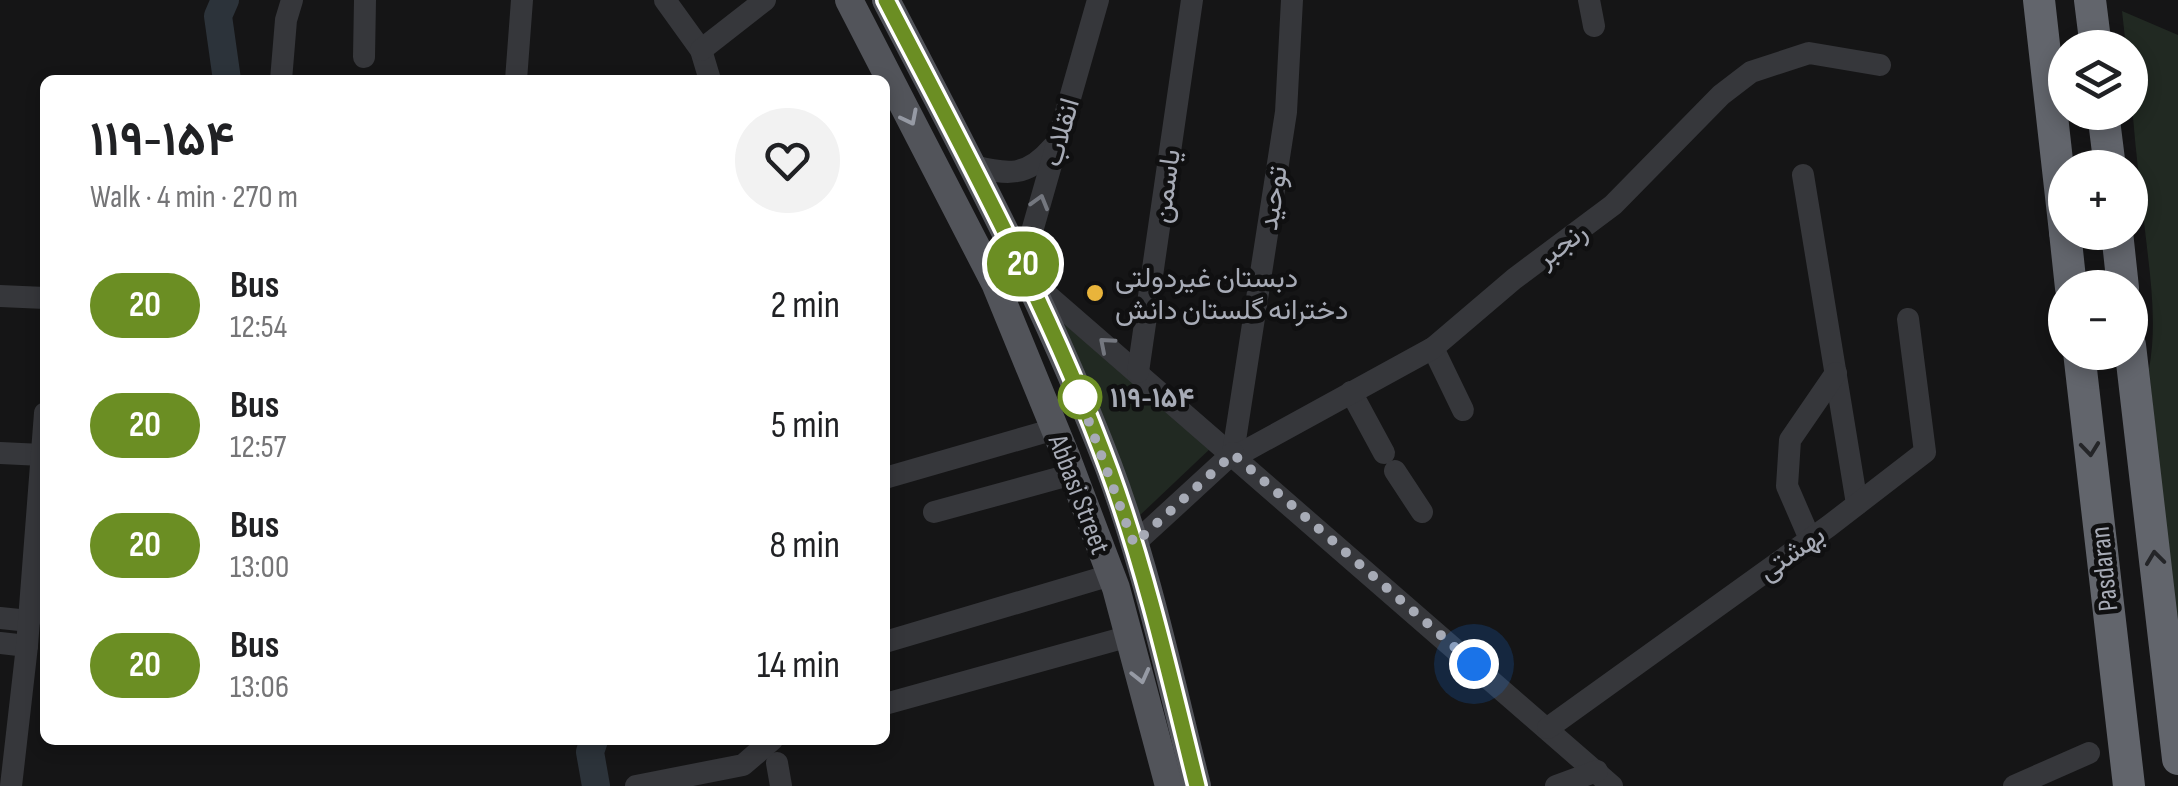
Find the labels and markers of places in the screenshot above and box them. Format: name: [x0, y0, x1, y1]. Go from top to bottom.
place label: دبستان غیردولتی دخترانه گلستان دانش: [1115, 262, 1348, 327]
marker: دبستان غیردولتی دخترانه گلستان دانش: [1084, 282, 1106, 304]
marker: ۱۱۹-۱۵۴: [1059, 376, 1101, 418]
place label: ۱۱۹-۱۵۴: [1110, 382, 1194, 415]

